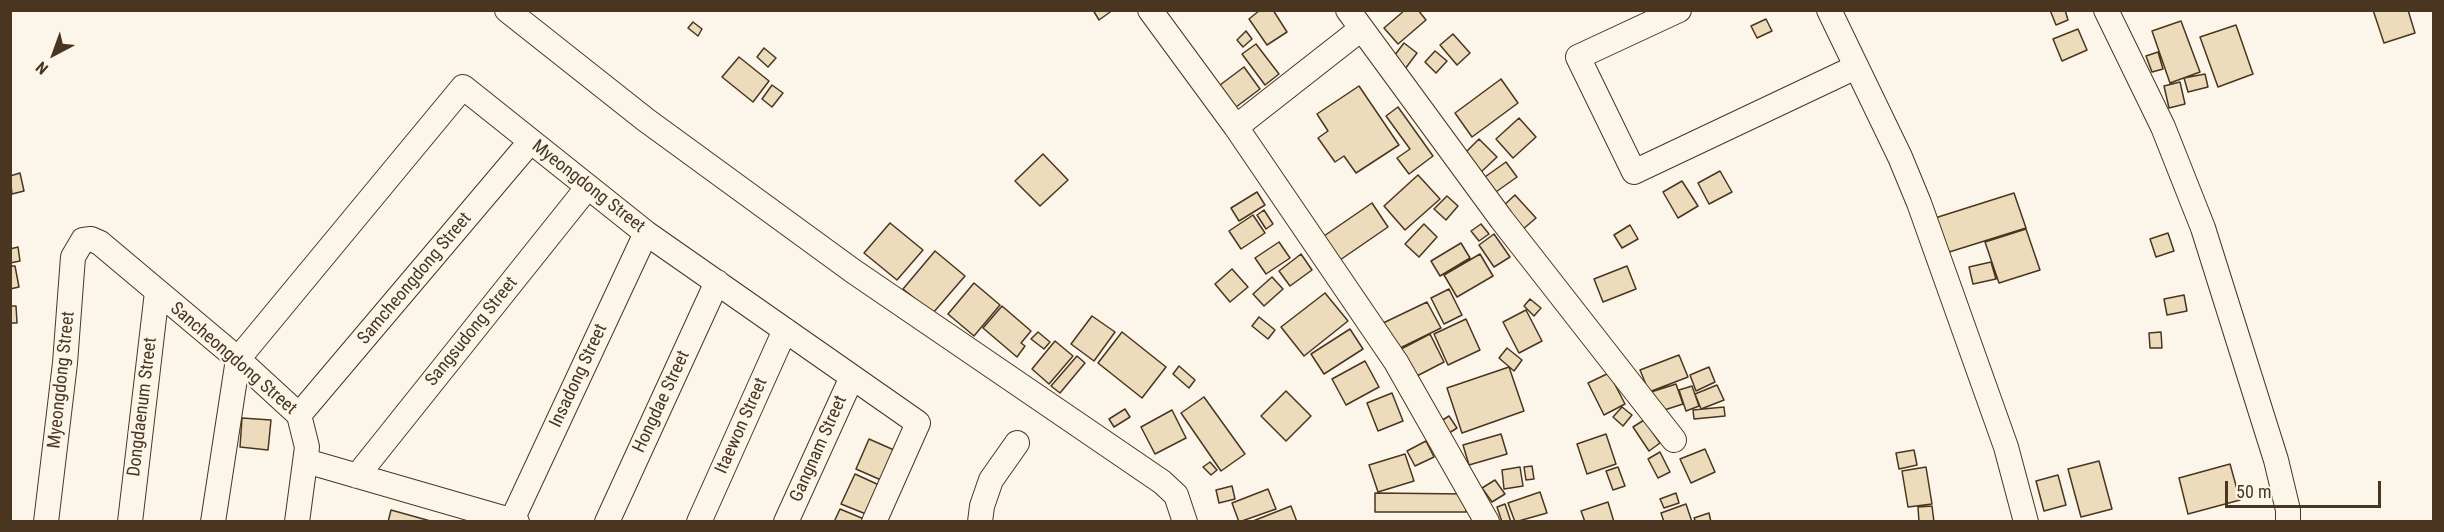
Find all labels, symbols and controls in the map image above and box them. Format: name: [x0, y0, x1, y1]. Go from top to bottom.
north arrow: [24, 24, 84, 84]
text: N: [32, 58, 52, 78]
street label: Myeongdong Street: [527, 136, 649, 238]
street label: Samcheongdong Street: [354, 209, 476, 349]
street label: Sangsudong Street: [421, 273, 523, 391]
street label: Sancheongdong Street: [165, 298, 301, 420]
street label: Myeongdong Street: [44, 310, 80, 450]
street label: Insadong Street: [546, 321, 612, 431]
street label: Dongdaenum Street: [124, 336, 162, 478]
street label: Hongdae Street: [629, 348, 695, 456]
street label: Itaewon Street: [711, 375, 773, 477]
street label: Gangnam Street: [786, 393, 852, 505]
scale bar: [2228, 469, 2384, 507]
text: 50 m: [2236, 481, 2271, 502]

